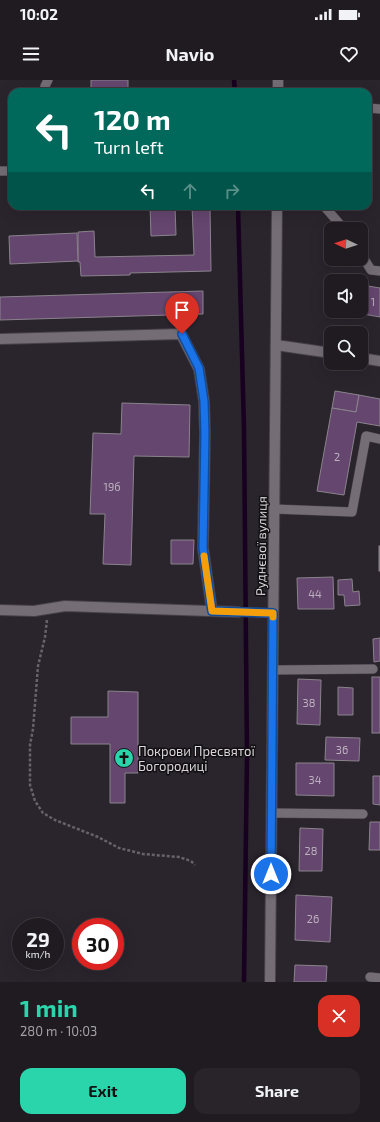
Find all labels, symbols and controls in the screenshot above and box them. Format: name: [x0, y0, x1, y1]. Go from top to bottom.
text: 10:02: [20, 5, 58, 23]
icon: menu: [20, 43, 42, 65]
text: Navio: [166, 43, 214, 65]
icon: heart: [338, 43, 360, 65]
text: 120 m: [94, 102, 171, 136]
icon: left: [28, 104, 80, 156]
text: Turn left: [94, 136, 164, 158]
icon: left: [137, 180, 159, 202]
icon: ahead: [179, 180, 201, 202]
icon: right: [221, 180, 243, 202]
north arrow: [324, 222, 368, 266]
map controls: [324, 222, 368, 370]
button: sound: [324, 274, 368, 318]
pin: [165, 293, 199, 334]
house number: 1: [371, 295, 375, 308]
icon: arrive: [171, 299, 193, 321]
button: search: [324, 326, 368, 370]
house number: 2: [334, 450, 340, 463]
house number: 19б: [104, 480, 120, 493]
street label: Руднєвої вулиця: [252, 496, 270, 596]
house number: 44: [308, 587, 322, 600]
house number: 38: [303, 696, 315, 709]
place label: Покрови Пресвятої Богородиці: [138, 743, 255, 774]
house number: 36: [336, 743, 348, 756]
church icon: Покрови Пресвятої Богородиці: [113, 747, 135, 769]
house number: 34: [309, 773, 322, 786]
house number: 28: [305, 844, 317, 857]
position arrow: [250, 853, 292, 895]
house number: 26: [307, 912, 319, 925]
speed limit sign: 30: [72, 918, 124, 970]
text: 29: [26, 927, 50, 951]
text: km/h: [26, 948, 50, 960]
text: 1 min: [20, 993, 78, 1022]
button: close: [318, 995, 360, 1037]
text: 280 m · 10:03: [20, 1023, 97, 1039]
button: Exit: [20, 1068, 186, 1114]
button: Share: [194, 1068, 360, 1114]

